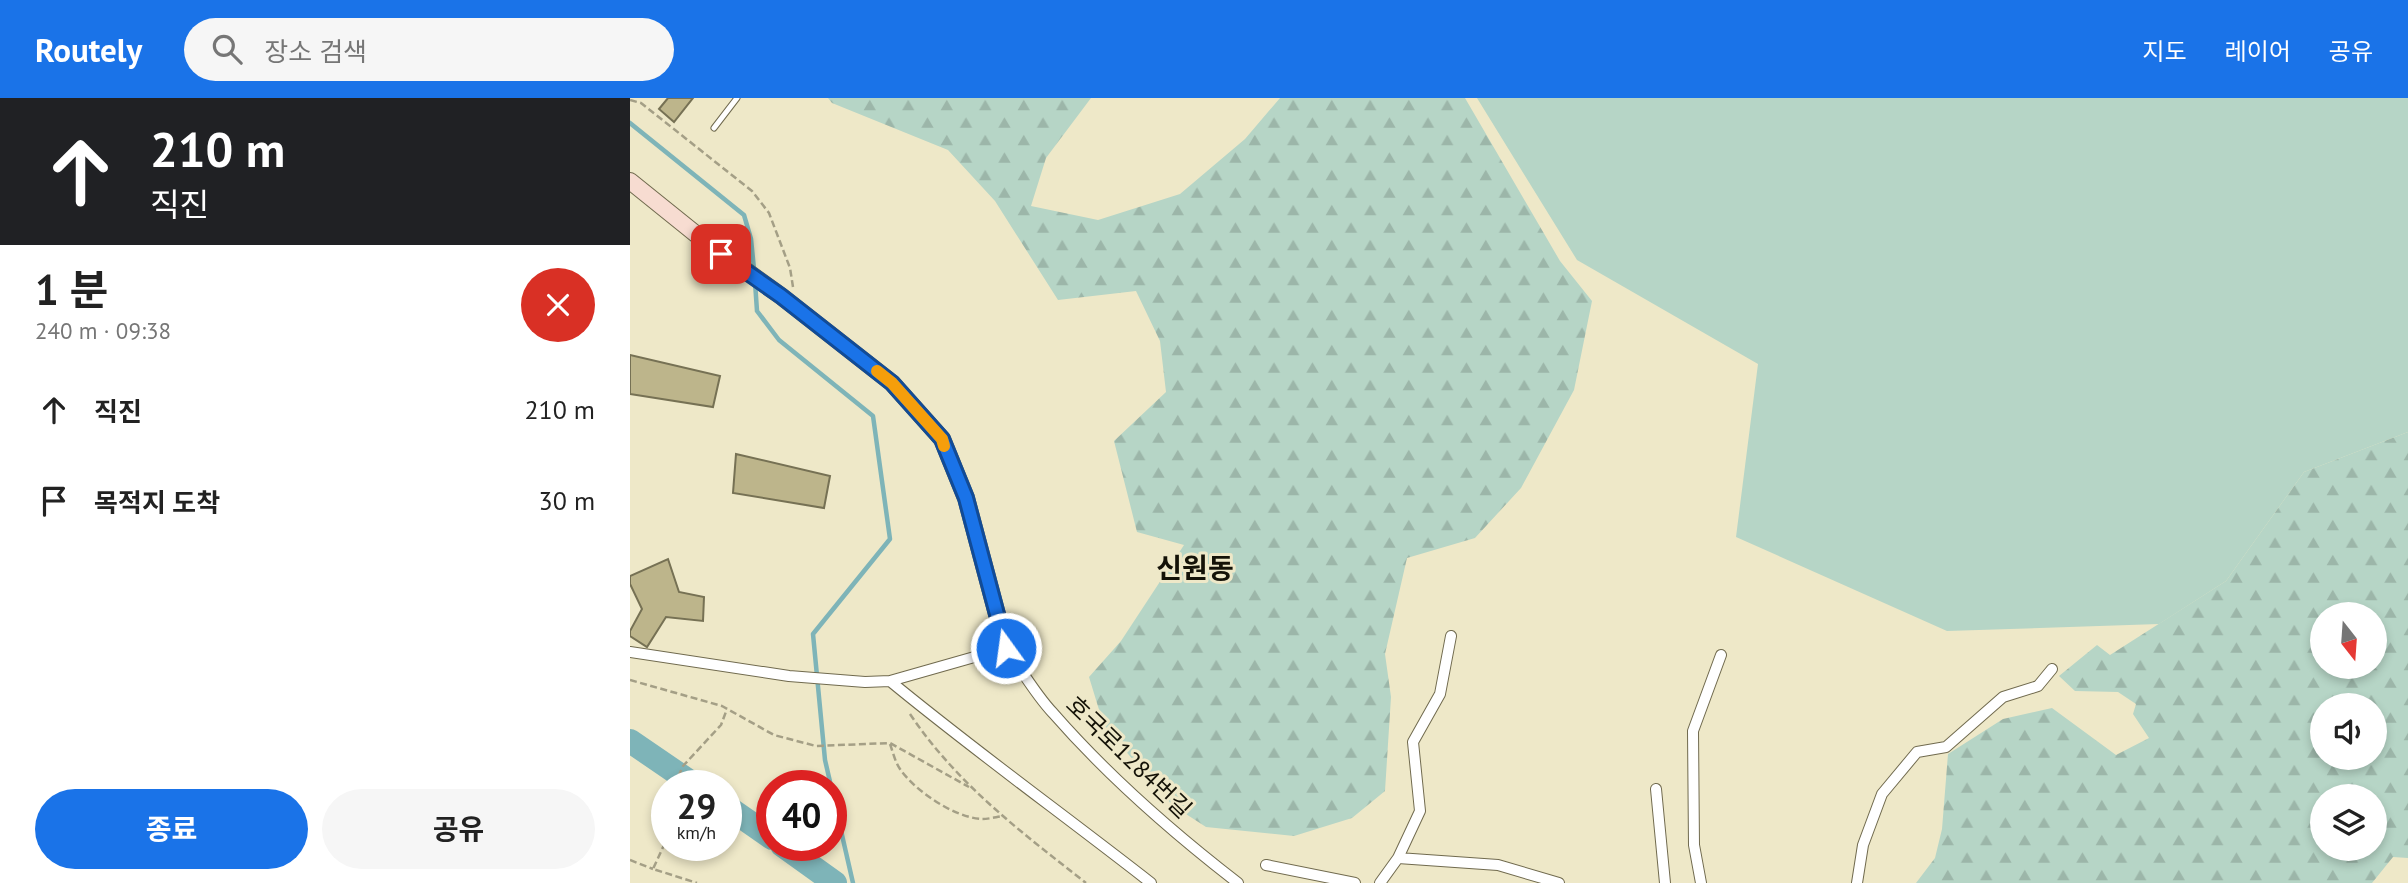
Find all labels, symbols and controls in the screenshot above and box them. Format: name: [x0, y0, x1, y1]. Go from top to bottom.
search box: [184, 18, 674, 81]
text: Routely: [35, 28, 142, 71]
icon: search: [208, 30, 246, 68]
text: 장소 검색: [264, 35, 367, 68]
text: 지도: [2142, 36, 2187, 67]
text: 레이어: [2225, 36, 2291, 67]
text: 공유: [2329, 36, 2373, 67]
text: 210 m: [150, 117, 285, 181]
icon: ahead: [35, 126, 126, 217]
text: 직진: [150, 183, 209, 225]
pin: [691, 224, 751, 284]
icon: arrive: [702, 235, 740, 273]
text: 1 분: [35, 262, 108, 317]
button: close: [521, 268, 595, 342]
text: 240 m · 09:38: [35, 316, 171, 345]
icon: ahead: [35, 391, 73, 429]
text: 210 m: [524, 393, 595, 426]
text: 직진: [94, 395, 142, 428]
icon: arrive: [35, 482, 73, 520]
text: 30 m: [539, 484, 595, 517]
text: 목적지 도착: [94, 486, 220, 519]
district label: 신원동: [1156, 549, 1234, 586]
north arrow: [2310, 602, 2387, 679]
map controls: [2310, 602, 2387, 861]
position arrow: [969, 611, 1043, 685]
street label: 호국로1284번길: [1060, 689, 1198, 825]
button: sound: [2310, 693, 2387, 770]
speed limit sign: 40: [756, 770, 847, 861]
text: 29: [677, 783, 716, 829]
button: layers: [2310, 784, 2387, 861]
button: 종료: [35, 789, 308, 869]
button: 공유: [322, 789, 595, 869]
text: km/h: [677, 821, 716, 844]

